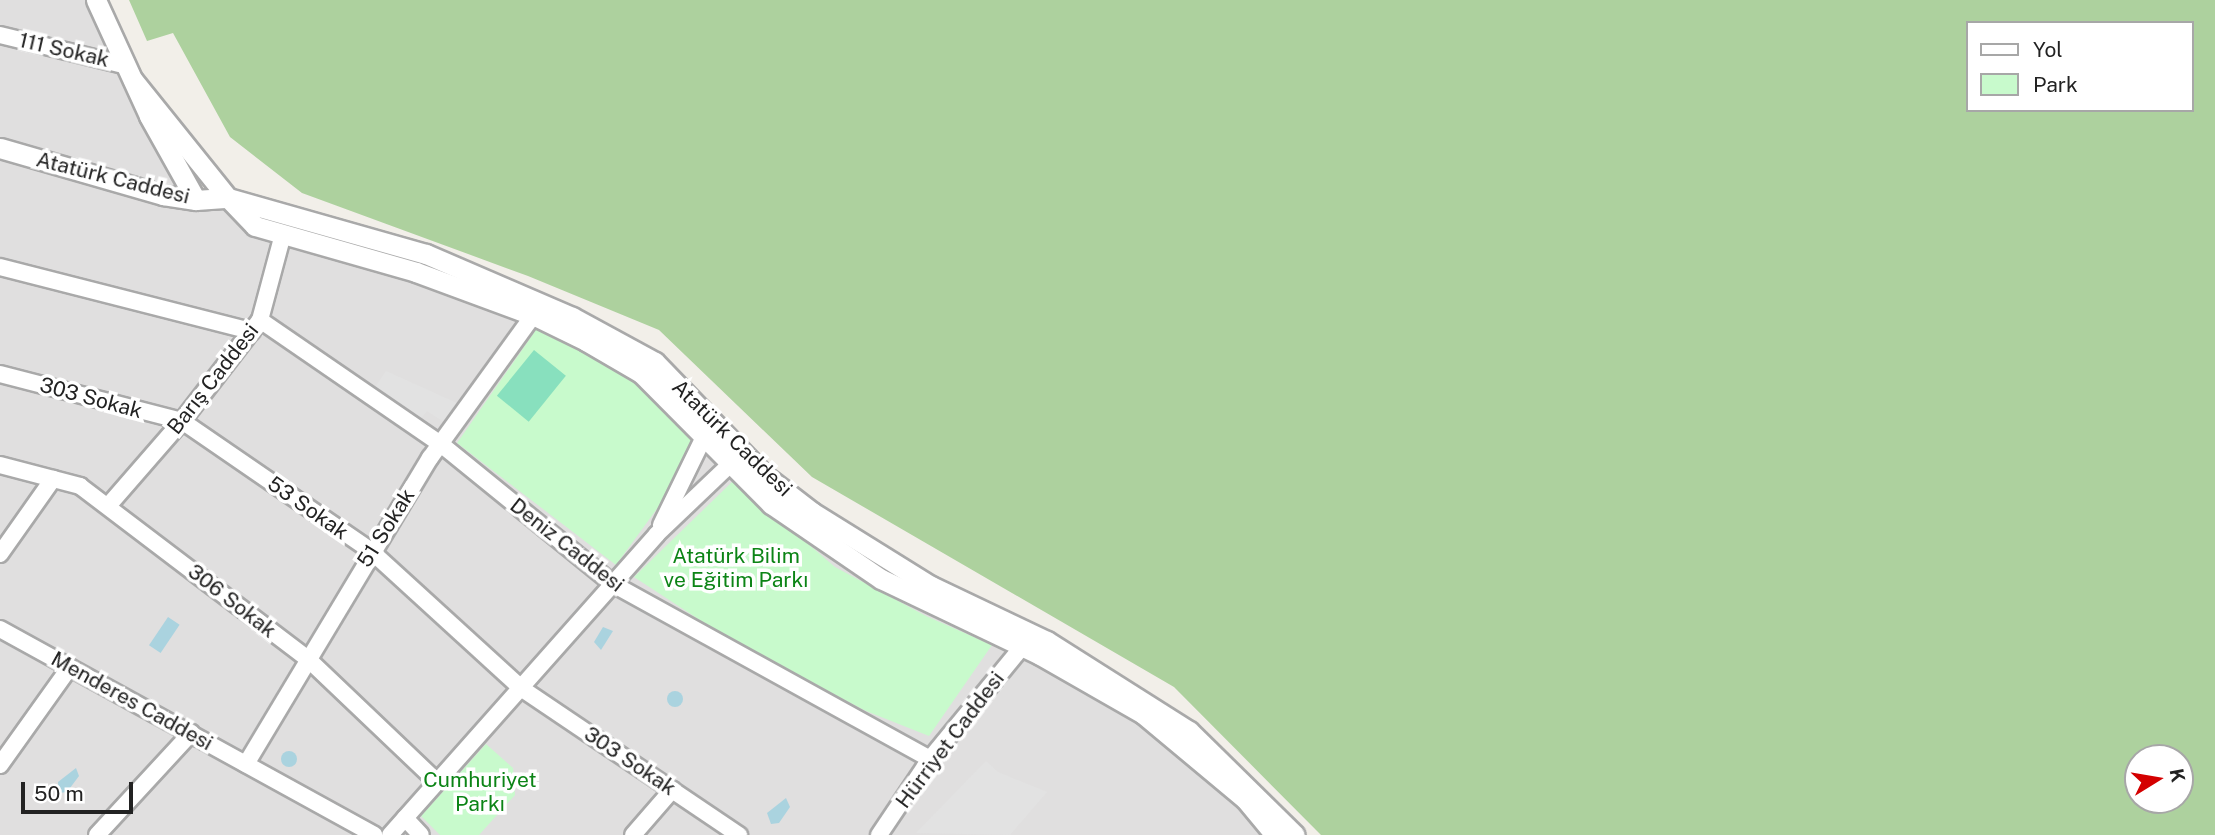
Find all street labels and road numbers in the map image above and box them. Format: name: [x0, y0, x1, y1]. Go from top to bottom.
street label: 111 Sokak: [17, 27, 111, 73]
street label: Atatürk Caddesi: [34, 147, 192, 209]
street label: Barış Caddesi: [162, 319, 264, 439]
street label: 303 Sokak: [37, 372, 145, 424]
street label: Atatürk Caddesi: [667, 374, 797, 502]
street label: 53 Sokak: [263, 471, 353, 545]
street label: 51 Sokak: [352, 484, 420, 572]
street label: Deniz Caddesi: [505, 493, 629, 597]
street label: 306 Sokak: [183, 559, 281, 643]
street label: Menderes Caddesi: [47, 646, 217, 756]
street label: Hürriyet Caddesi: [890, 667, 1010, 813]
street label: 303 Sokak: [579, 721, 681, 801]

